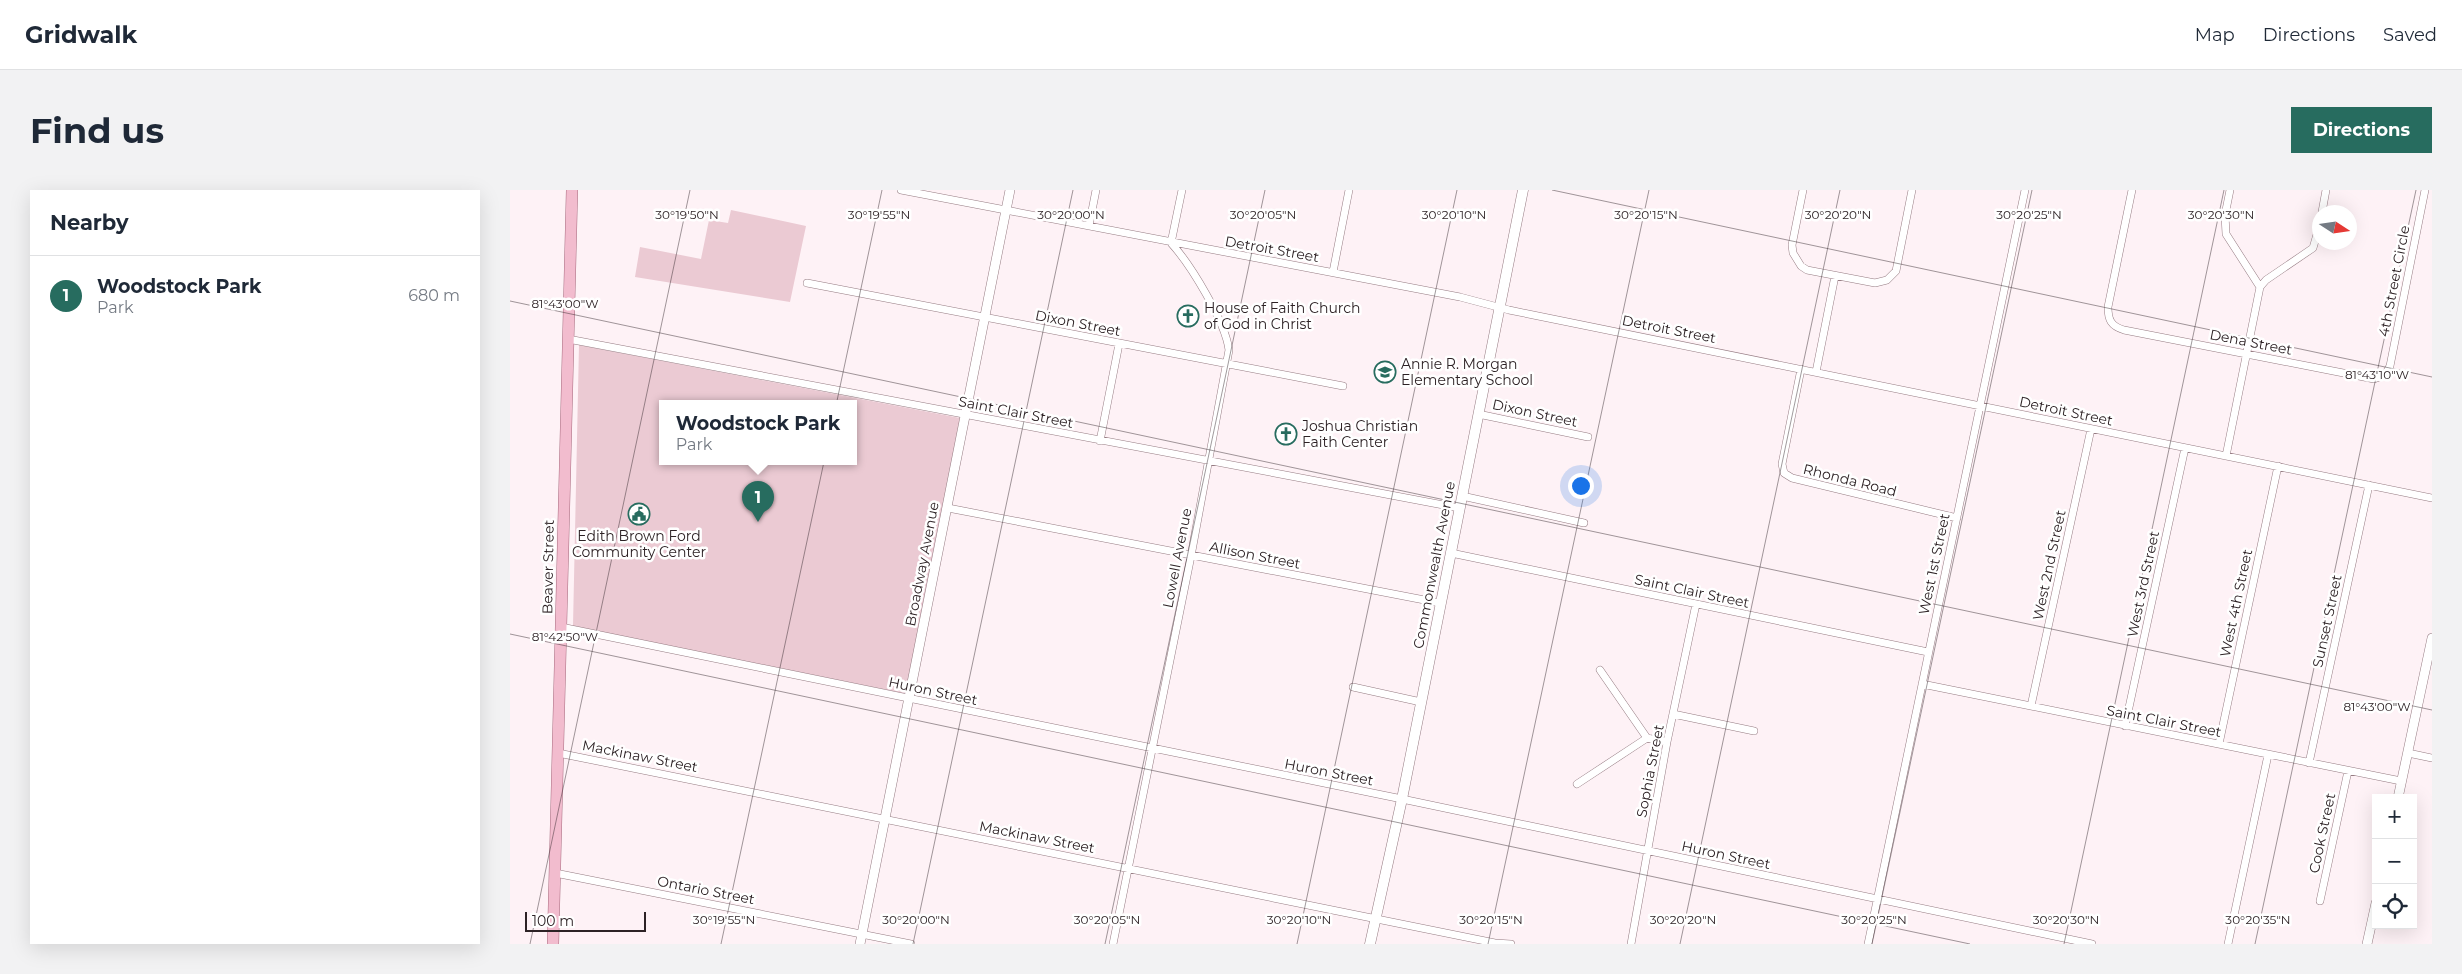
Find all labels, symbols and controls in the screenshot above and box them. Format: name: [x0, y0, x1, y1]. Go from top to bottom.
text: Gridwalk: [25, 20, 137, 49]
text: Map: [2195, 24, 2235, 46]
text: Directions: [2263, 24, 2355, 46]
text: Saved: [2383, 24, 2437, 46]
button: Directions: [2291, 107, 2432, 153]
text: Find us: [30, 109, 164, 152]
north arrow: [2312, 205, 2357, 250]
text: 30°19'50"N: [655, 207, 719, 222]
text: 30°19'55"N: [848, 207, 910, 222]
text: 30°20'00"N: [1037, 207, 1105, 222]
text: 30°20'05"N: [1230, 207, 1296, 222]
text: 30°20'10"N: [1422, 207, 1486, 222]
text: 30°20'15"N: [1614, 207, 1678, 222]
text: 30°20'20"N: [1805, 207, 1871, 222]
text: 30°20'25"N: [1996, 207, 2062, 222]
text: 30°20'30"N: [2188, 207, 2254, 222]
text: Nearby: [50, 210, 129, 235]
street label: 4th Street Circle: [2374, 224, 2414, 338]
street label: Detroit Street: [1224, 232, 1321, 266]
text: Woodstock Park: [97, 275, 261, 298]
text: 1: [63, 286, 69, 305]
text: 680 m: [408, 286, 460, 305]
text: 81°43'00"W: [531, 296, 599, 311]
text: Park: [97, 298, 134, 317]
place label: House of Faith Church of God in Christ: [1204, 299, 1360, 333]
church icon: House of Faith Church of God in Christ: [1176, 304, 1200, 328]
street label: Dixon Street: [1034, 306, 1123, 340]
street label: Detroit Street: [1621, 311, 1718, 347]
street label: Dena Street: [2208, 325, 2294, 359]
place label: Annie R. Morgan Elementary School: [1401, 355, 1533, 389]
school or university icon: Annie R. Morgan Elementary School: [1373, 360, 1397, 384]
text: 81°43'10"W: [2345, 367, 2409, 382]
street label: Saint Clair Street: [957, 392, 1075, 432]
street label: Detroit Street: [2018, 392, 2115, 430]
street label: Dixon Street: [1491, 395, 1580, 431]
popup: [659, 400, 857, 465]
text: Woodstock Park: [676, 412, 840, 435]
place label: Joshua Christian Faith Center: [1301, 417, 1418, 451]
church icon: Joshua Christian Faith Center: [1274, 422, 1298, 446]
text: Park: [676, 435, 712, 454]
street label: Rhonda Road: [1801, 460, 1899, 500]
your location: [1568, 473, 1594, 499]
street label: Commonwealth Avenue: [1409, 480, 1459, 650]
pin: 1: [742, 481, 774, 522]
street label: Broadway Avenue: [901, 500, 943, 628]
public building icon: Edith Brown Ford Community Center: [627, 502, 651, 526]
street label: Lowell Avenue: [1159, 507, 1195, 609]
street label: West 2nd Street: [2029, 508, 2070, 622]
street label: West 1st Street: [1914, 511, 1954, 616]
street label: Beaver Street: [538, 519, 558, 614]
place label: Edith Brown Ford Community Center: [572, 527, 706, 561]
street label: West 3rd Street: [2123, 529, 2163, 639]
street label: Allison Street: [1208, 537, 1302, 573]
street label: West 4th Street: [2216, 547, 2256, 659]
street label: Saint Clair Street: [1633, 570, 1751, 612]
street label: Sunset Street: [2308, 573, 2346, 669]
text: 81°42'50"W: [532, 629, 598, 644]
street label: Huron Street: [887, 673, 979, 709]
text: 81°43'00"W: [2343, 699, 2411, 714]
street label: Saint Clair Street: [2105, 701, 2223, 741]
street label: Sophia Street: [1632, 723, 1668, 819]
street label: Mackinaw Street: [581, 736, 700, 776]
street label: Huron Street: [1283, 755, 1375, 790]
street label: Cook Street: [2305, 791, 2339, 875]
map controls: [2372, 794, 2417, 929]
button: +: [2372, 794, 2417, 839]
street label: Mackinaw Street: [978, 817, 1097, 857]
street label: Huron Street: [1680, 837, 1772, 873]
button: −: [2372, 839, 2417, 884]
street label: Ontario Street: [656, 872, 757, 908]
button: locate: [2372, 884, 2417, 929]
scale bar: [525, 909, 646, 932]
text: 100 m: [532, 912, 574, 930]
text: 30°19'55"N: [693, 912, 755, 927]
text: 30°20'00"N: [882, 912, 950, 927]
text: 30°20'05"N: [1074, 912, 1140, 927]
text: 30°20'10"N: [1267, 912, 1331, 927]
text: 30°20'15"N: [1459, 912, 1523, 927]
text: 30°20'20"N: [1650, 912, 1716, 927]
text: 30°20'25"N: [1841, 912, 1907, 927]
text: 30°20'30"N: [2033, 912, 2099, 927]
text: 30°20'35"N: [2225, 912, 2291, 927]

